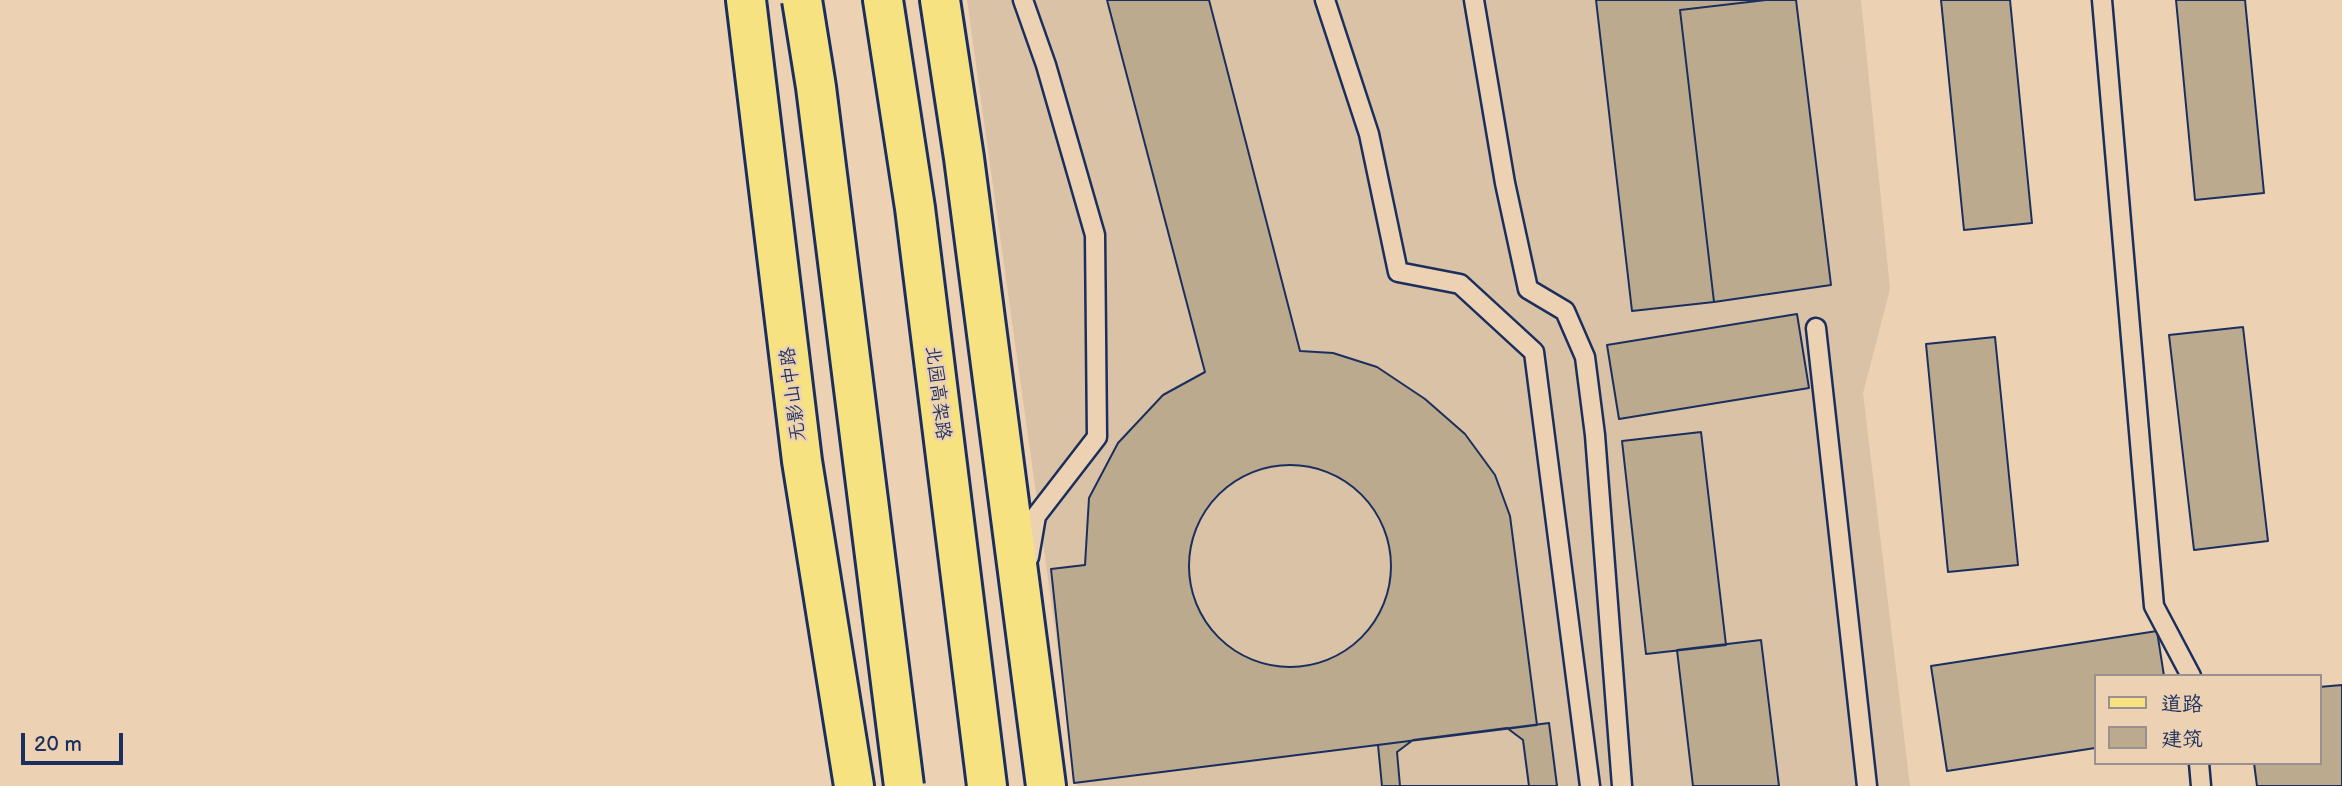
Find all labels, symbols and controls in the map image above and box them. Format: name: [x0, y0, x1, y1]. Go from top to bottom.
street label: 北园高架路: [920, 344, 954, 442]
street label: 无影山中路: [777, 345, 811, 443]
legend: [2094, 674, 2321, 765]
text: 道路: [2161, 692, 2203, 717]
scale bar: [24, 720, 126, 764]
text: 建筑: [2161, 727, 2203, 752]
text: 20 m: [34, 732, 82, 757]

